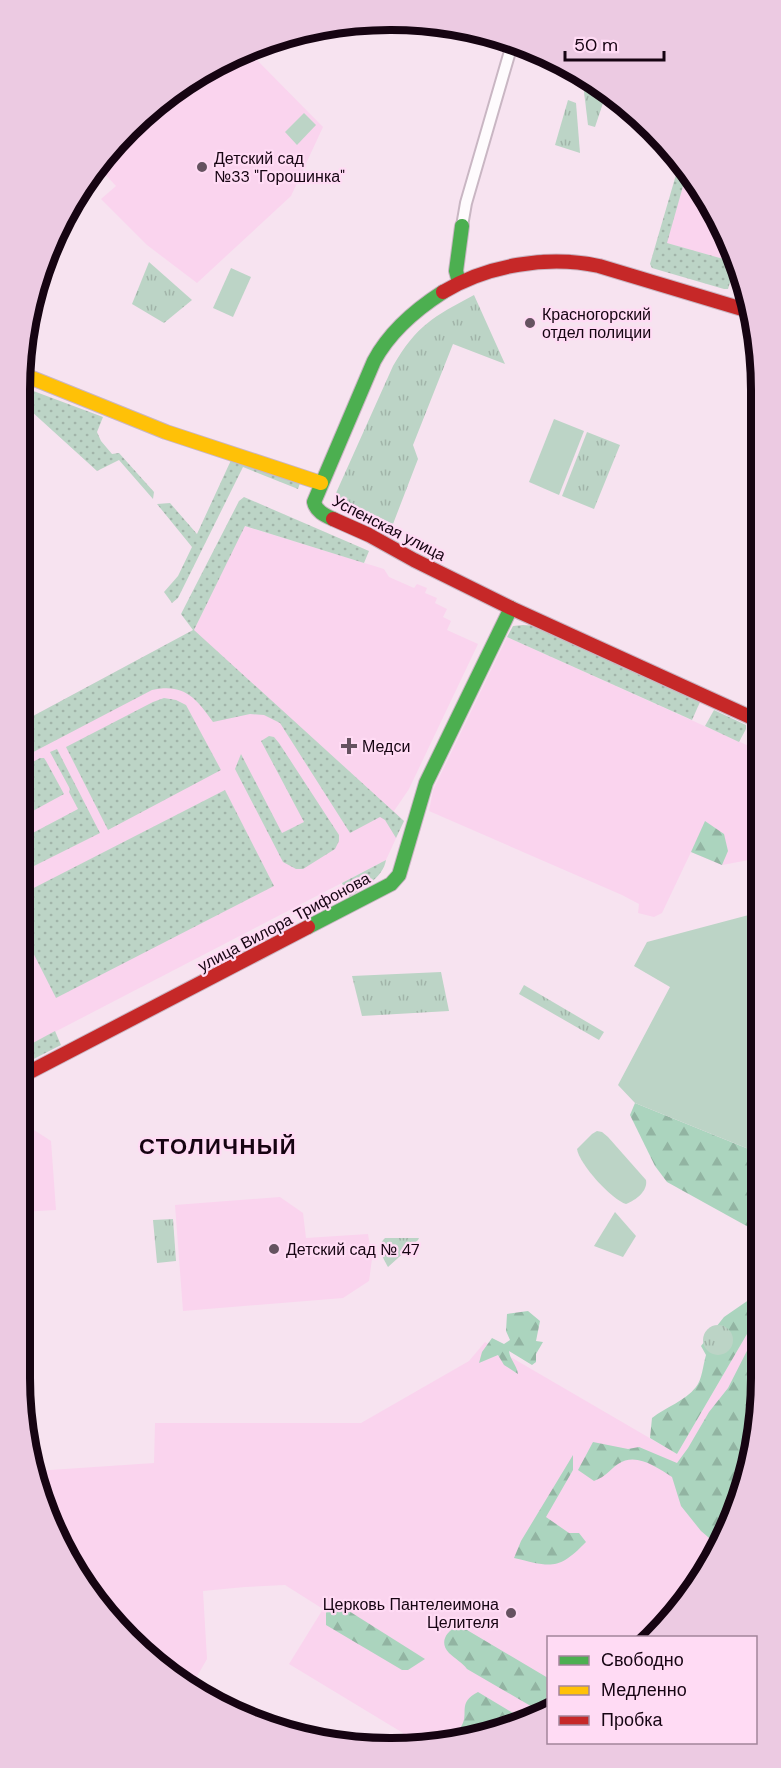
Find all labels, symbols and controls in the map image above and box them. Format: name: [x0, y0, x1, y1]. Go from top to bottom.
scale bar: [565, 24, 664, 62]
text: 50 m: [574, 33, 618, 57]
place label: Детский сад №33 "Горошинка": [214, 148, 345, 187]
marker: Детский сад №33 "Горошинка": [195, 160, 209, 174]
place label: Красногорский отдел полиции: [542, 304, 651, 343]
marker: Красногорский отдел полиции: [523, 316, 537, 330]
street label: Успенская улица: [329, 490, 449, 566]
place label: Медси: [362, 736, 410, 757]
marker: Медси: [340, 737, 358, 755]
street label: улица Вилора Трифонова: [194, 868, 374, 976]
district label: СТОЛИЧНЫЙ: [139, 1132, 297, 1161]
place label: Детский сад № 47: [286, 1239, 420, 1260]
marker: Детский сад № 47: [267, 1242, 281, 1256]
place label: Церковь Пантелеимона Целителя: [323, 1594, 499, 1633]
marker: Церковь Пантелеимона Целителя: [504, 1606, 518, 1620]
legend: [547, 1636, 757, 1744]
text: Свободно: [601, 1648, 684, 1672]
text: Медленно: [601, 1678, 687, 1702]
text: Пробка: [601, 1708, 664, 1732]

